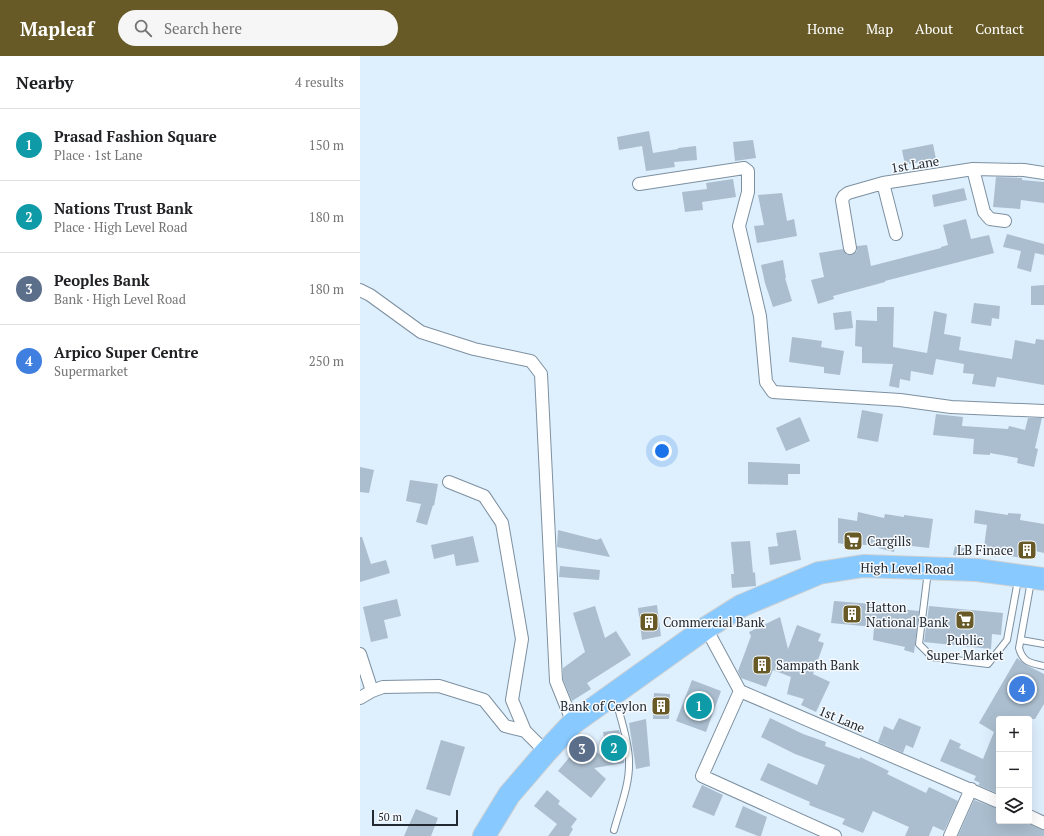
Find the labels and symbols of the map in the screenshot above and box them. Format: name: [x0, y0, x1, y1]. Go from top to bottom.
street label: 1st Lane: [890, 151, 940, 177]
your location: [652, 441, 672, 461]
supermarket icon: Cargills: [842, 530, 864, 552]
place label: Cargills: [867, 532, 911, 550]
building icon: LB Finace: [1016, 539, 1038, 561]
place label: LB Finace: [957, 541, 1013, 559]
street label: High Level Road: [860, 558, 954, 578]
place label: Hatton National Bank: [866, 598, 949, 631]
building icon: Hatton National Bank: [841, 603, 863, 625]
supermarket icon: Public Super Market: [954, 609, 976, 631]
building icon: Commercial Bank: [638, 611, 660, 633]
place label: Commercial Bank: [663, 613, 765, 631]
place label: Public Super Market: [926, 631, 1004, 664]
building icon: Sampath Bank: [751, 654, 773, 676]
place label: Sampath Bank: [776, 656, 860, 674]
pin: 4: [1009, 674, 1035, 704]
pin: 1: [686, 691, 712, 721]
building icon: Bank of Ceylon: [650, 695, 672, 717]
place label: Bank of Ceylon: [560, 697, 647, 715]
street label: 1st Lane: [816, 701, 868, 737]
pin: 2: [601, 733, 627, 763]
pin: 3: [569, 734, 595, 764]
scale bar: [372, 808, 458, 827]

